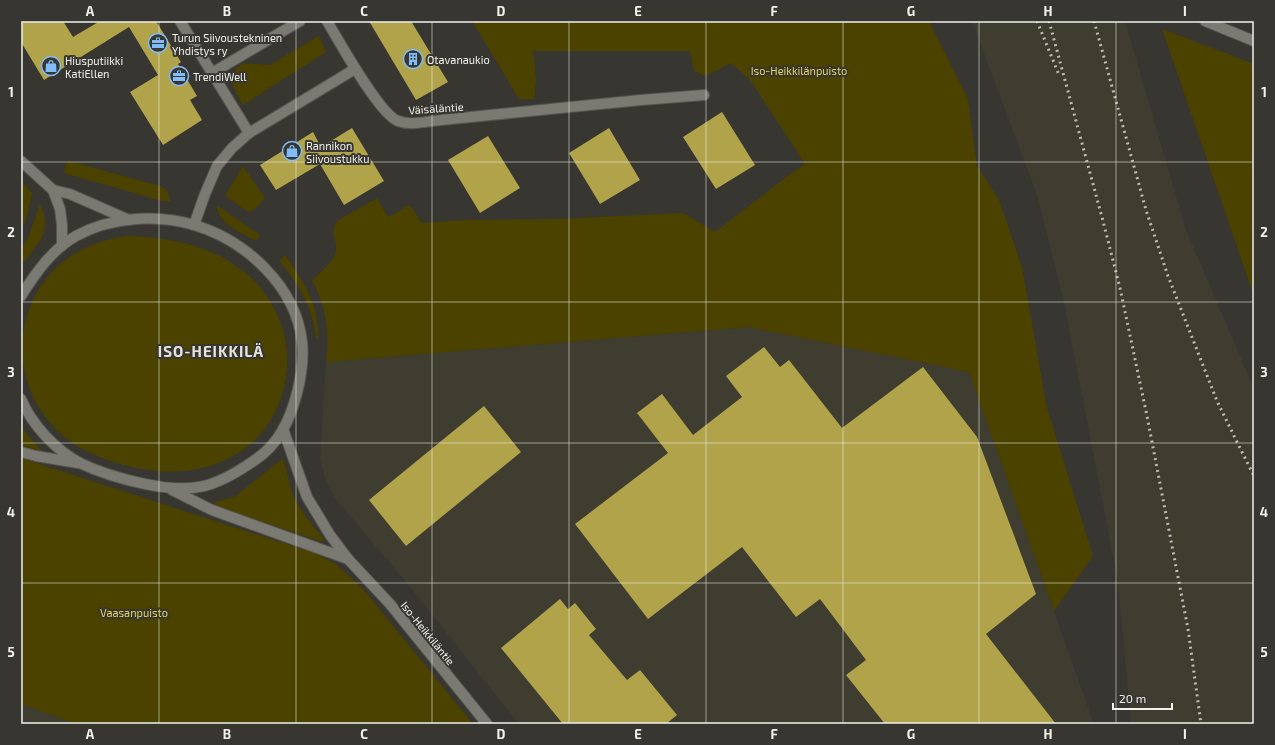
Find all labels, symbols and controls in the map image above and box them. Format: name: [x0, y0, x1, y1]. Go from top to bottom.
text: A: [86, 3, 95, 19]
text: B: [223, 3, 231, 19]
text: C: [360, 3, 368, 19]
text: D: [497, 3, 506, 19]
text: E: [634, 3, 642, 19]
text: F: [770, 3, 778, 19]
text: G: [907, 3, 915, 19]
text: H: [1044, 3, 1053, 19]
text: I: [1183, 3, 1187, 19]
place label: Turun Siivoustekninen Yhdistys ry: [172, 31, 282, 57]
office icon: Turun Siivoustekninen Yhdistys ry: [147, 32, 169, 54]
building icon: Otavanaukio: [402, 48, 424, 70]
place label: Otavanaukio: [427, 53, 490, 66]
place label: Hiusputiikki KatiEllen: [65, 54, 123, 80]
shop icon: Hiusputiikki KatiEllen: [40, 55, 62, 77]
park label: Iso-Heikkilänpuisto: [751, 64, 847, 77]
office icon: TrendiWell: [168, 65, 190, 87]
place label: TrendiWell: [193, 70, 247, 83]
text: 1: [8, 84, 14, 100]
text: 1: [1261, 84, 1267, 100]
street label: Väisäläntie: [408, 100, 464, 116]
place label: Rannikon Siivoustukku: [306, 139, 369, 165]
shop icon: Rannikon Siivoustukku: [281, 140, 303, 162]
text: 2: [7, 224, 15, 240]
text: 2: [1260, 224, 1268, 240]
district label: ISO-HEIKKILÄ: [158, 342, 264, 360]
text: 3: [7, 364, 15, 380]
text: 3: [1260, 364, 1268, 380]
text: 4: [7, 504, 15, 520]
text: 4: [1260, 504, 1268, 520]
street label: Iso-Heikkiläntie: [398, 599, 458, 668]
park label: Vaasanpuisto: [100, 606, 168, 619]
text: 5: [7, 644, 15, 660]
text: 5: [1260, 644, 1268, 660]
scale bar: [1113, 685, 1172, 711]
text: 20 m: [1119, 691, 1146, 705]
text: A: [86, 726, 95, 742]
text: B: [223, 726, 231, 742]
text: C: [360, 726, 368, 742]
text: D: [497, 726, 506, 742]
text: E: [634, 726, 642, 742]
text: F: [770, 726, 778, 742]
text: G: [907, 726, 915, 742]
text: H: [1044, 726, 1053, 742]
text: I: [1183, 726, 1187, 742]

